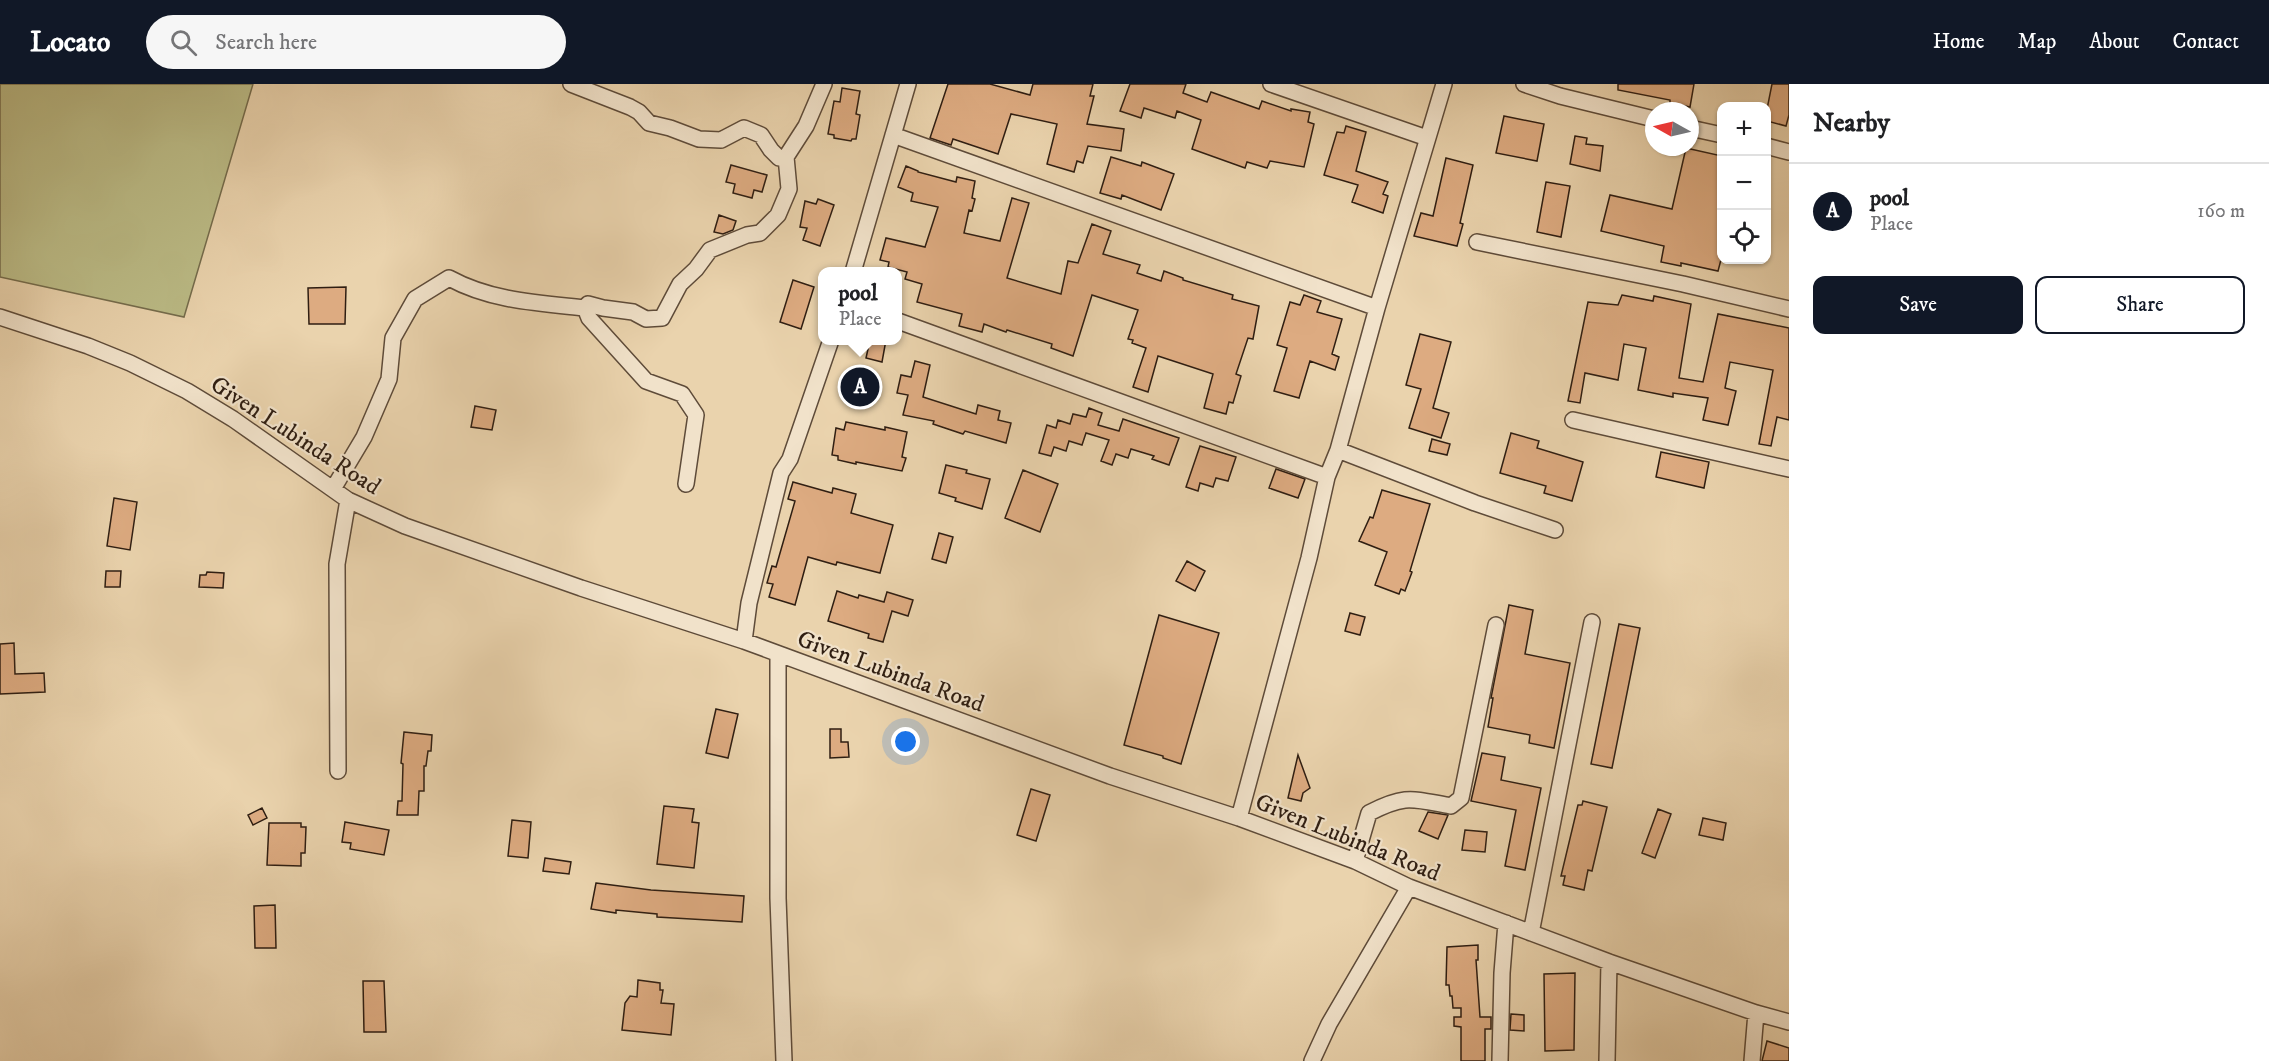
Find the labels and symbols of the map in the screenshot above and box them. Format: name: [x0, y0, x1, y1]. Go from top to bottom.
north arrow: [1645, 102, 1699, 156]
pin: A: [840, 364, 880, 410]
street label: Given Lubinda Road: [205, 370, 386, 502]
street label: Given Lubinda Road: [793, 624, 988, 720]
your location: [891, 727, 920, 756]
street label: Given Lubinda Road: [1251, 787, 1445, 889]

